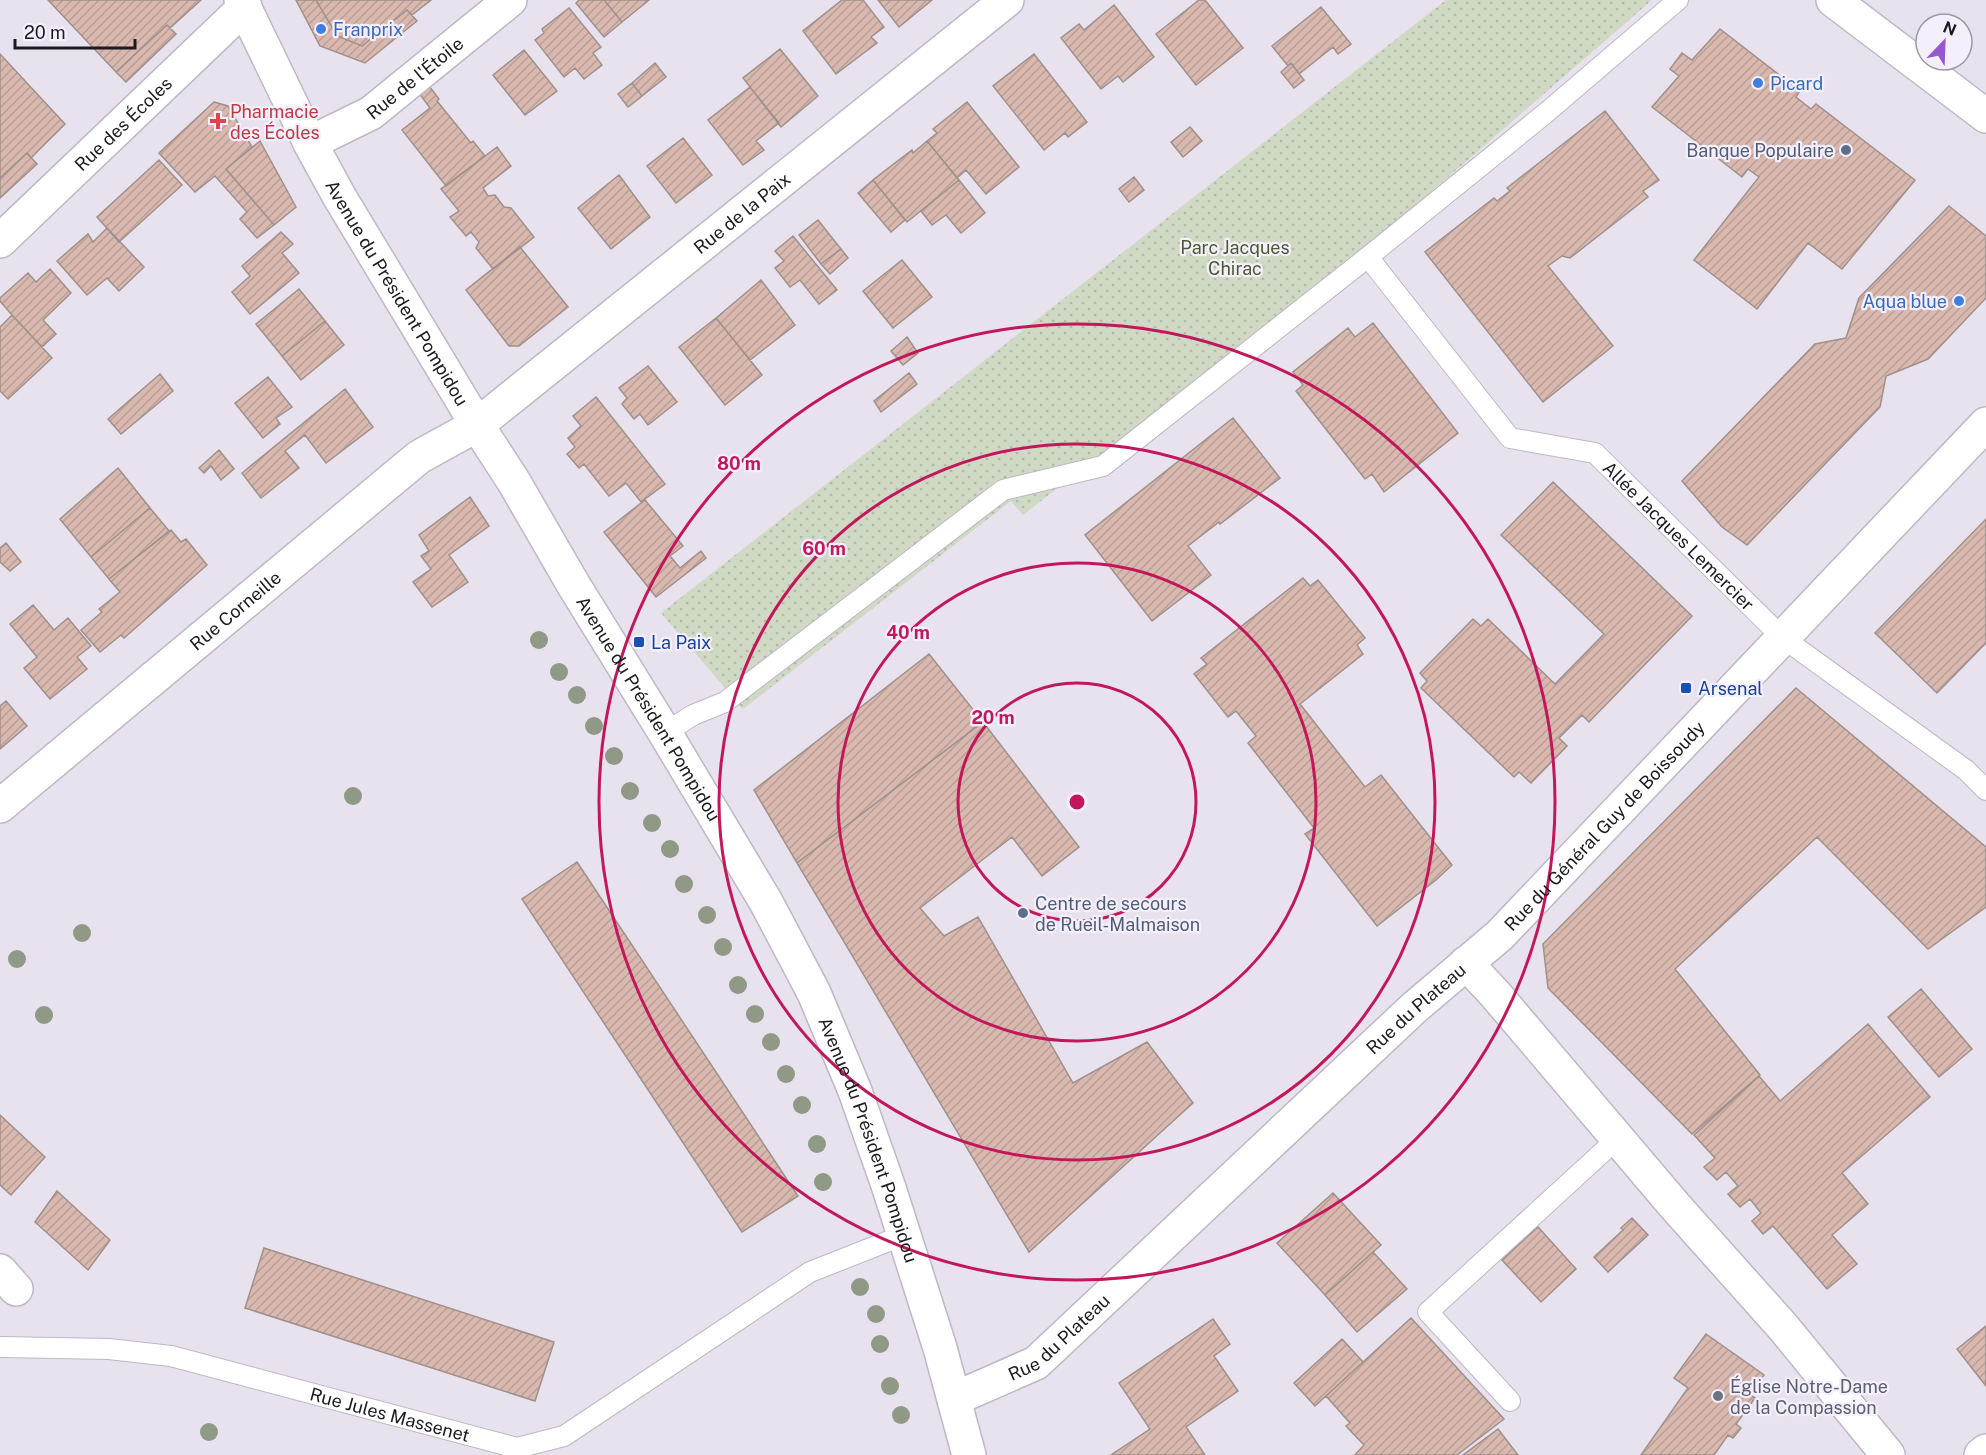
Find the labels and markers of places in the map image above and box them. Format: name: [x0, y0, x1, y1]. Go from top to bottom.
place label: Franprix: [333, 19, 403, 40]
marker: Franprix: [314, 22, 328, 36]
place label: Picard: [1770, 73, 1823, 94]
marker: Picard: [1751, 76, 1765, 90]
place label: Pharmacie des Écoles: [230, 101, 320, 143]
marker: Pharmacie des Écoles: [211, 114, 225, 128]
place label: Banque Populaire: [1686, 140, 1834, 161]
marker: Banque Populaire: [1839, 143, 1853, 157]
place label: Aqua blue: [1862, 291, 1947, 312]
marker: Aqua blue: [1952, 294, 1966, 308]
place label: La Paix: [651, 632, 711, 653]
marker: La Paix: [632, 635, 646, 649]
place label: Arsenal: [1698, 678, 1763, 699]
marker: Arsenal: [1679, 681, 1693, 695]
centre of rings: [1067, 792, 1087, 812]
place label: Centre de secours de Rueil-Malmaison: [1035, 893, 1200, 935]
marker: Centre de secours de Rueil-Malmaison: [1016, 906, 1030, 920]
place label: Église Notre-Dame de la Compassion: [1730, 1375, 1888, 1418]
marker: Église Notre-Dame de la Compassion: [1711, 1389, 1725, 1403]

